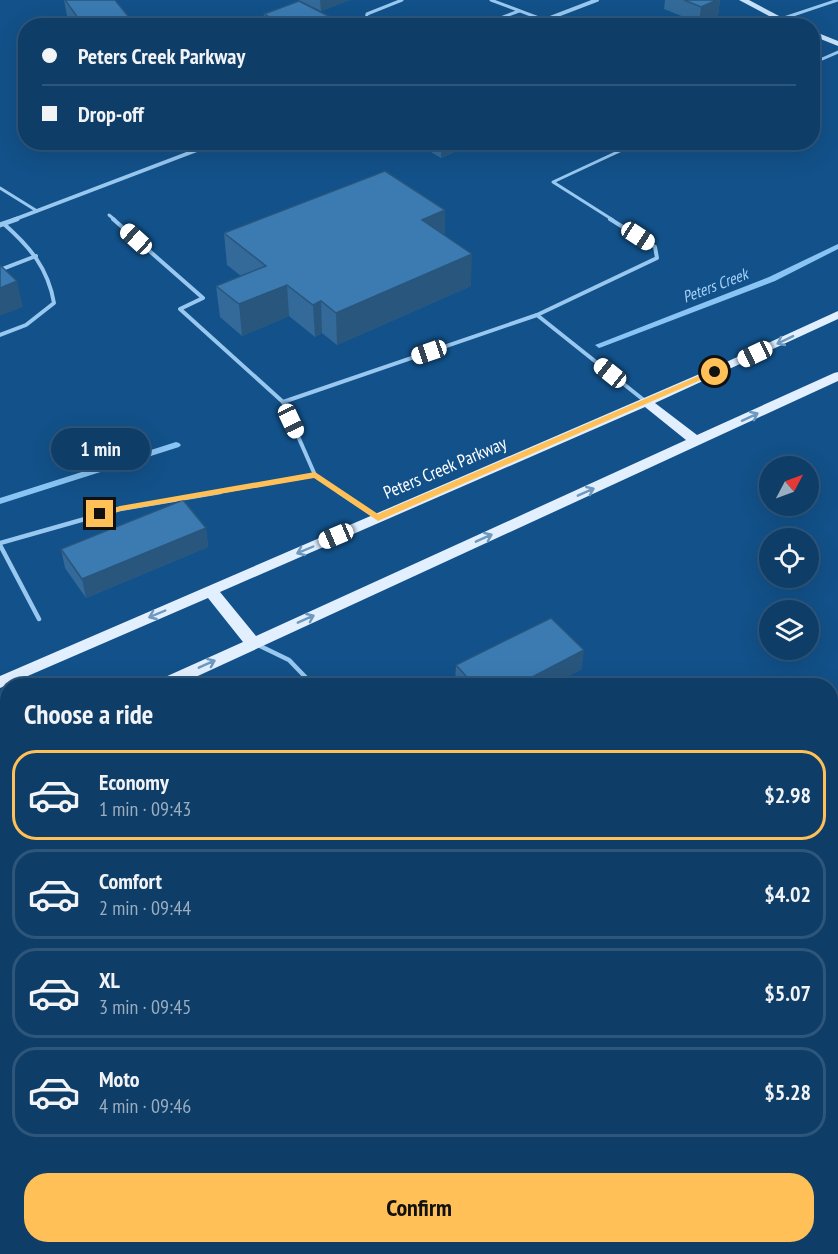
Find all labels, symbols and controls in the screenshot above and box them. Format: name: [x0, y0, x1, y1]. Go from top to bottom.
text: Peters Creek Parkway: [78, 42, 245, 70]
text: Drop-off: [78, 100, 144, 128]
car: [618, 219, 658, 253]
car: [117, 220, 155, 258]
water label: Peters Creek: [680, 263, 752, 307]
one-way arrow: [777, 334, 795, 346]
car: [409, 338, 449, 366]
car: [735, 338, 775, 370]
car: [590, 355, 630, 391]
route start: [701, 358, 728, 385]
car: [275, 401, 307, 441]
one-way arrow: [740, 411, 758, 423]
callout: 1 min: [51, 427, 150, 469]
street label: Peters Creek Parkway: [380, 431, 510, 504]
text: 1 min: [80, 436, 121, 462]
north arrow: [759, 456, 819, 516]
map controls: [759, 456, 819, 660]
one-way arrow: [576, 486, 594, 497]
route end: [86, 500, 113, 527]
car: [316, 521, 356, 551]
button: locate: [759, 528, 819, 588]
one-way arrow: [474, 532, 493, 543]
one-way arrow: [296, 545, 314, 556]
button: layers: [759, 600, 819, 660]
one-way arrow: [149, 609, 167, 620]
one-way arrow: [297, 613, 315, 624]
one-way arrow: [197, 658, 215, 670]
text: Choose a ride: [24, 697, 153, 731]
icon: car: [27, 768, 81, 822]
text: Economy: [99, 768, 169, 796]
text: $2.98: [764, 781, 811, 809]
text: 1 min · 09:43: [99, 796, 191, 822]
icon: car: [27, 867, 81, 921]
text: Comfort: [99, 867, 162, 895]
text: $4.02: [764, 880, 811, 908]
text: 2 min · 09:44: [99, 895, 191, 921]
icon: car: [27, 966, 81, 1020]
text: XL: [99, 966, 120, 994]
text: $5.07: [764, 979, 811, 1007]
text: 3 min · 09:45: [99, 994, 191, 1020]
icon: car: [27, 1065, 81, 1119]
text: Moto: [99, 1065, 140, 1093]
text: $5.28: [764, 1078, 811, 1106]
text: 4 min · 09:46: [99, 1093, 191, 1119]
button: Confirm: [24, 1173, 814, 1242]

